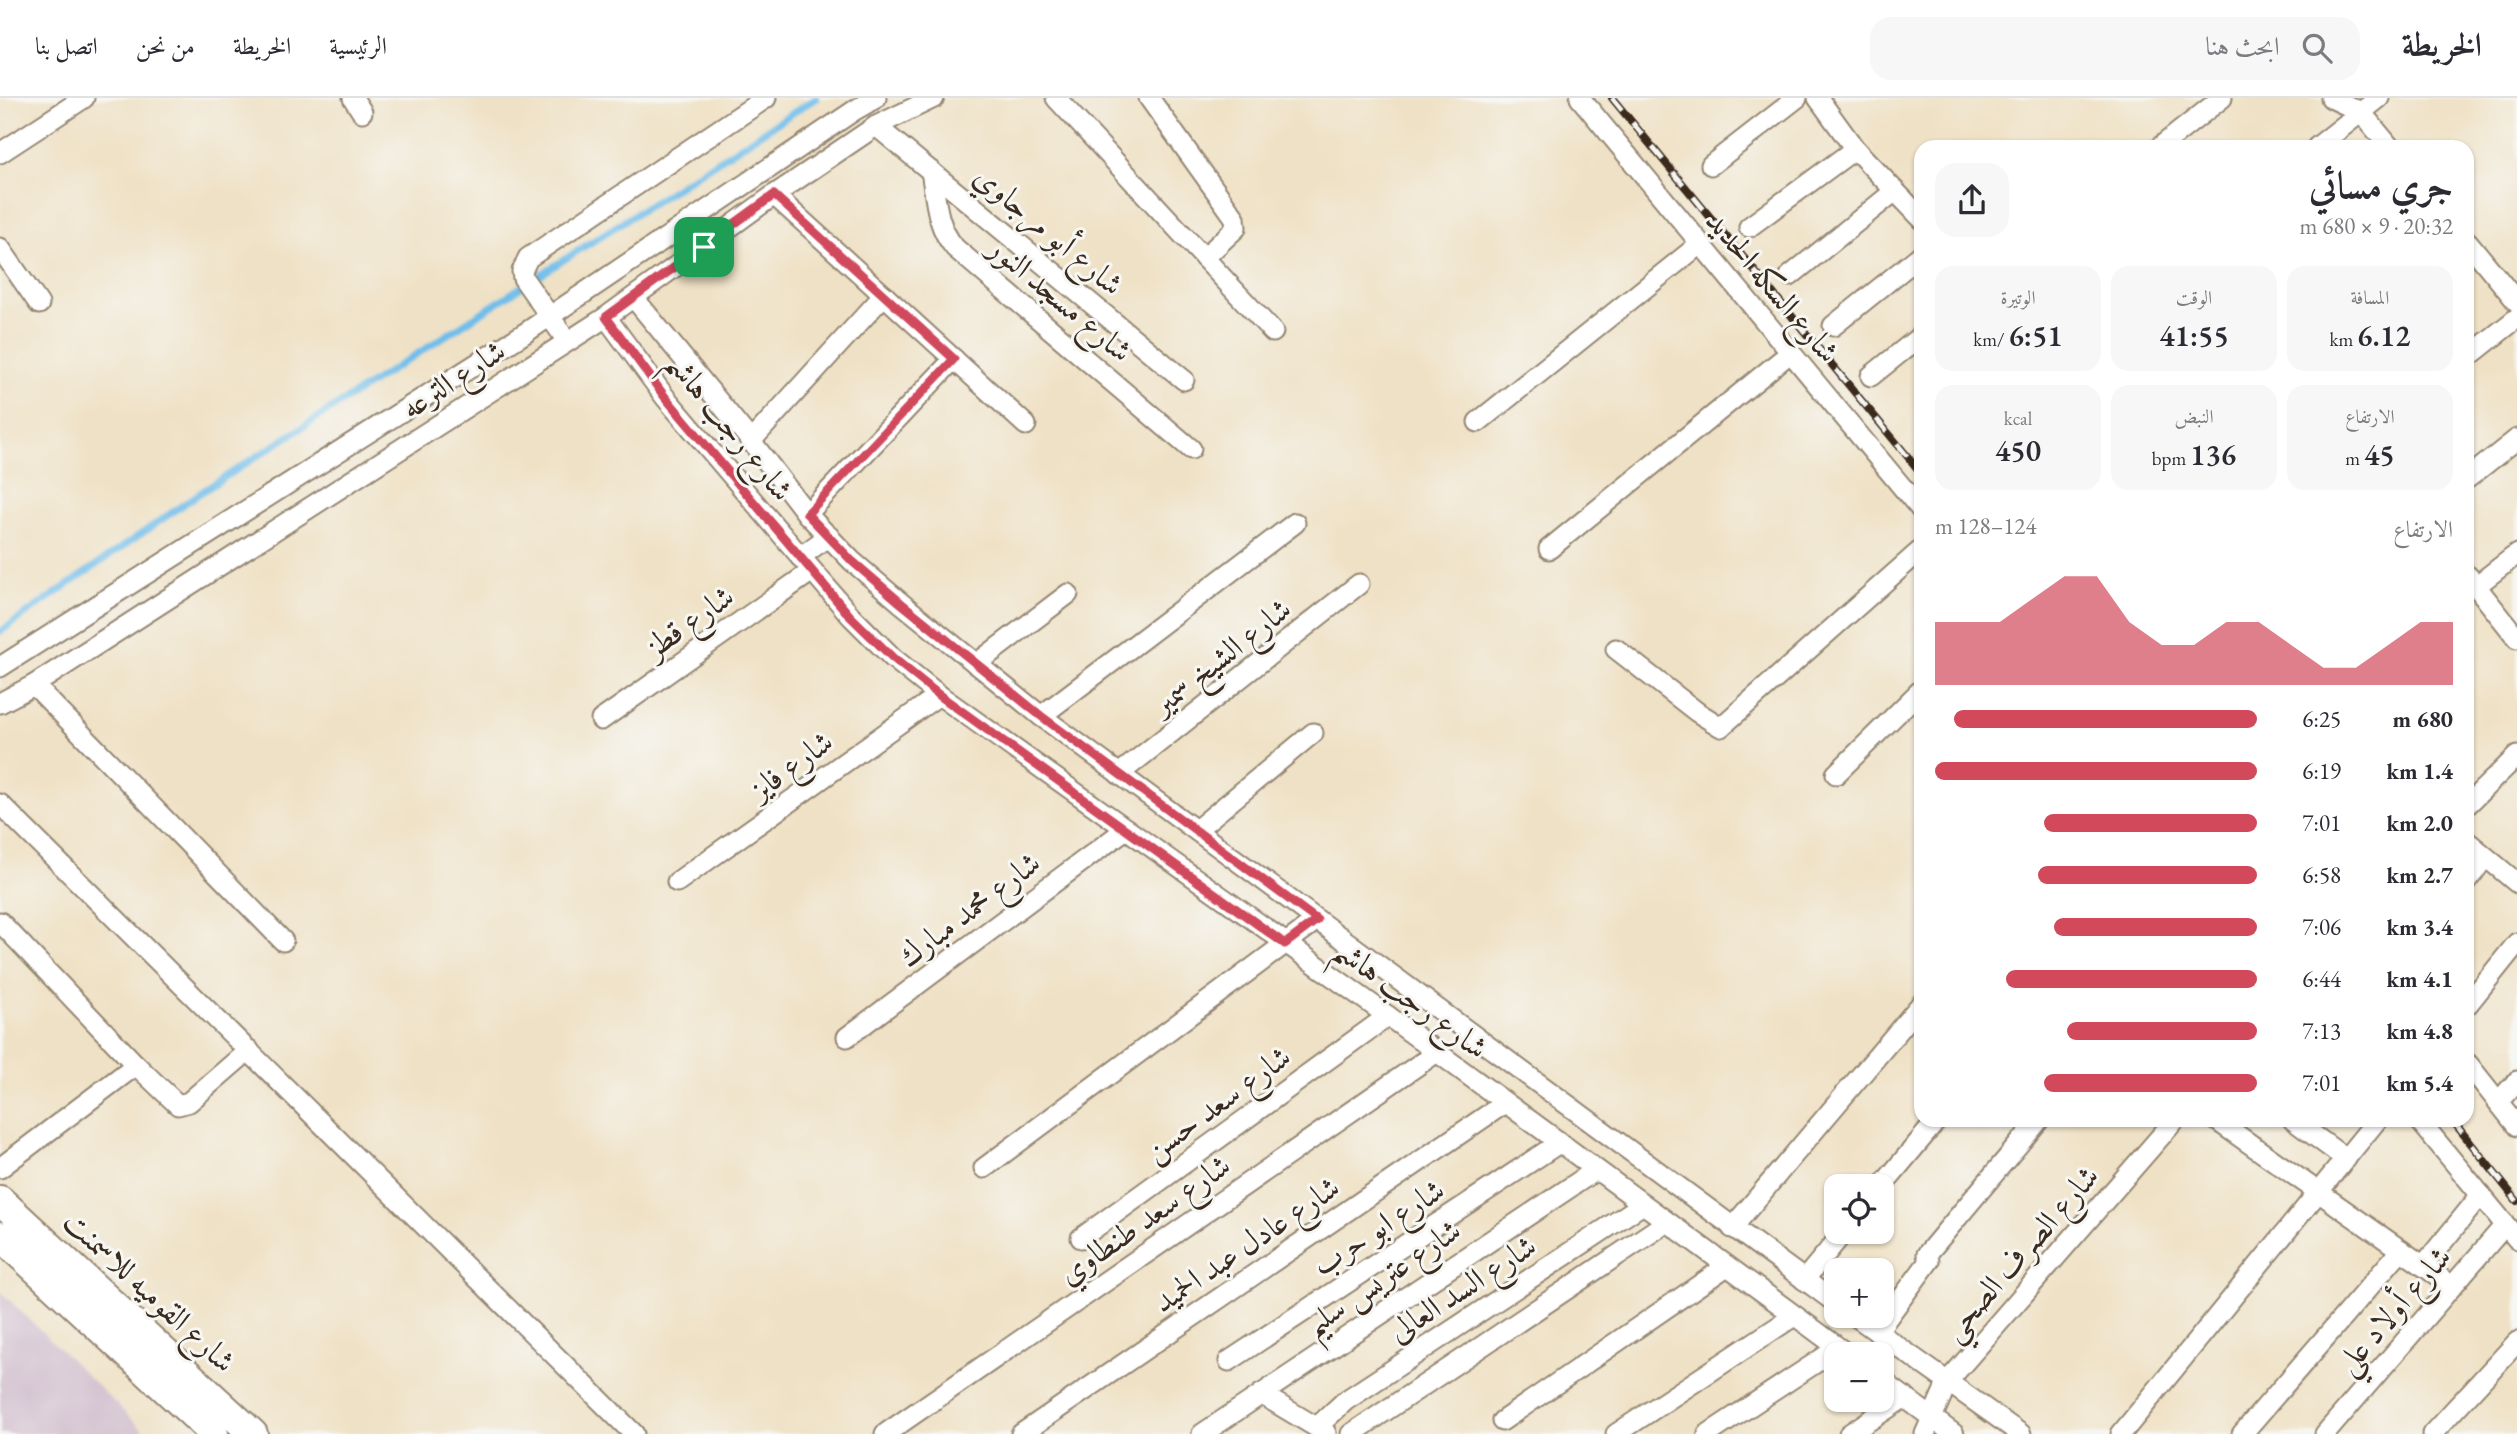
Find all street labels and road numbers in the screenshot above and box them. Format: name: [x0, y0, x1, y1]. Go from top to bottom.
street label: شارع أبو مرجاوي: [961, 154, 1133, 310]
street label: شارع السكه الحديد: [1692, 201, 1849, 375]
street label: شارع مسجد النور: [974, 225, 1142, 376]
street label: شارع الترعه: [393, 330, 517, 433]
street label: شارع رجب هاشم: [648, 342, 803, 517]
street label: شارع قطز: [634, 575, 745, 674]
street label: شارع الشيخ سمير: [1140, 588, 1304, 731]
street label: شارع فايز: [738, 720, 845, 816]
street label: شارع محمد مبارك: [889, 842, 1052, 981]
street label: شارع رجب هاشم: [1319, 928, 1497, 1077]
street label: شارع سعد حسن: [1135, 1035, 1303, 1175]
street label: شارع سعد طنطاوي: [1049, 1144, 1242, 1299]
street label: شارع الصرف الصحي: [1932, 1156, 2115, 1356]
street label: شارع عادل عبد الحميد: [1144, 1166, 1351, 1327]
street label: شارع ابو حرب: [1304, 1168, 1456, 1291]
street label: شارع القوميه للاسمنت: [51, 1200, 245, 1386]
street label: شارع عتريس سليم: [1295, 1209, 1475, 1354]
street label: شارع السد العالى: [1380, 1224, 1547, 1357]
street label: شارع أولاد علي: [2325, 1236, 2468, 1390]

